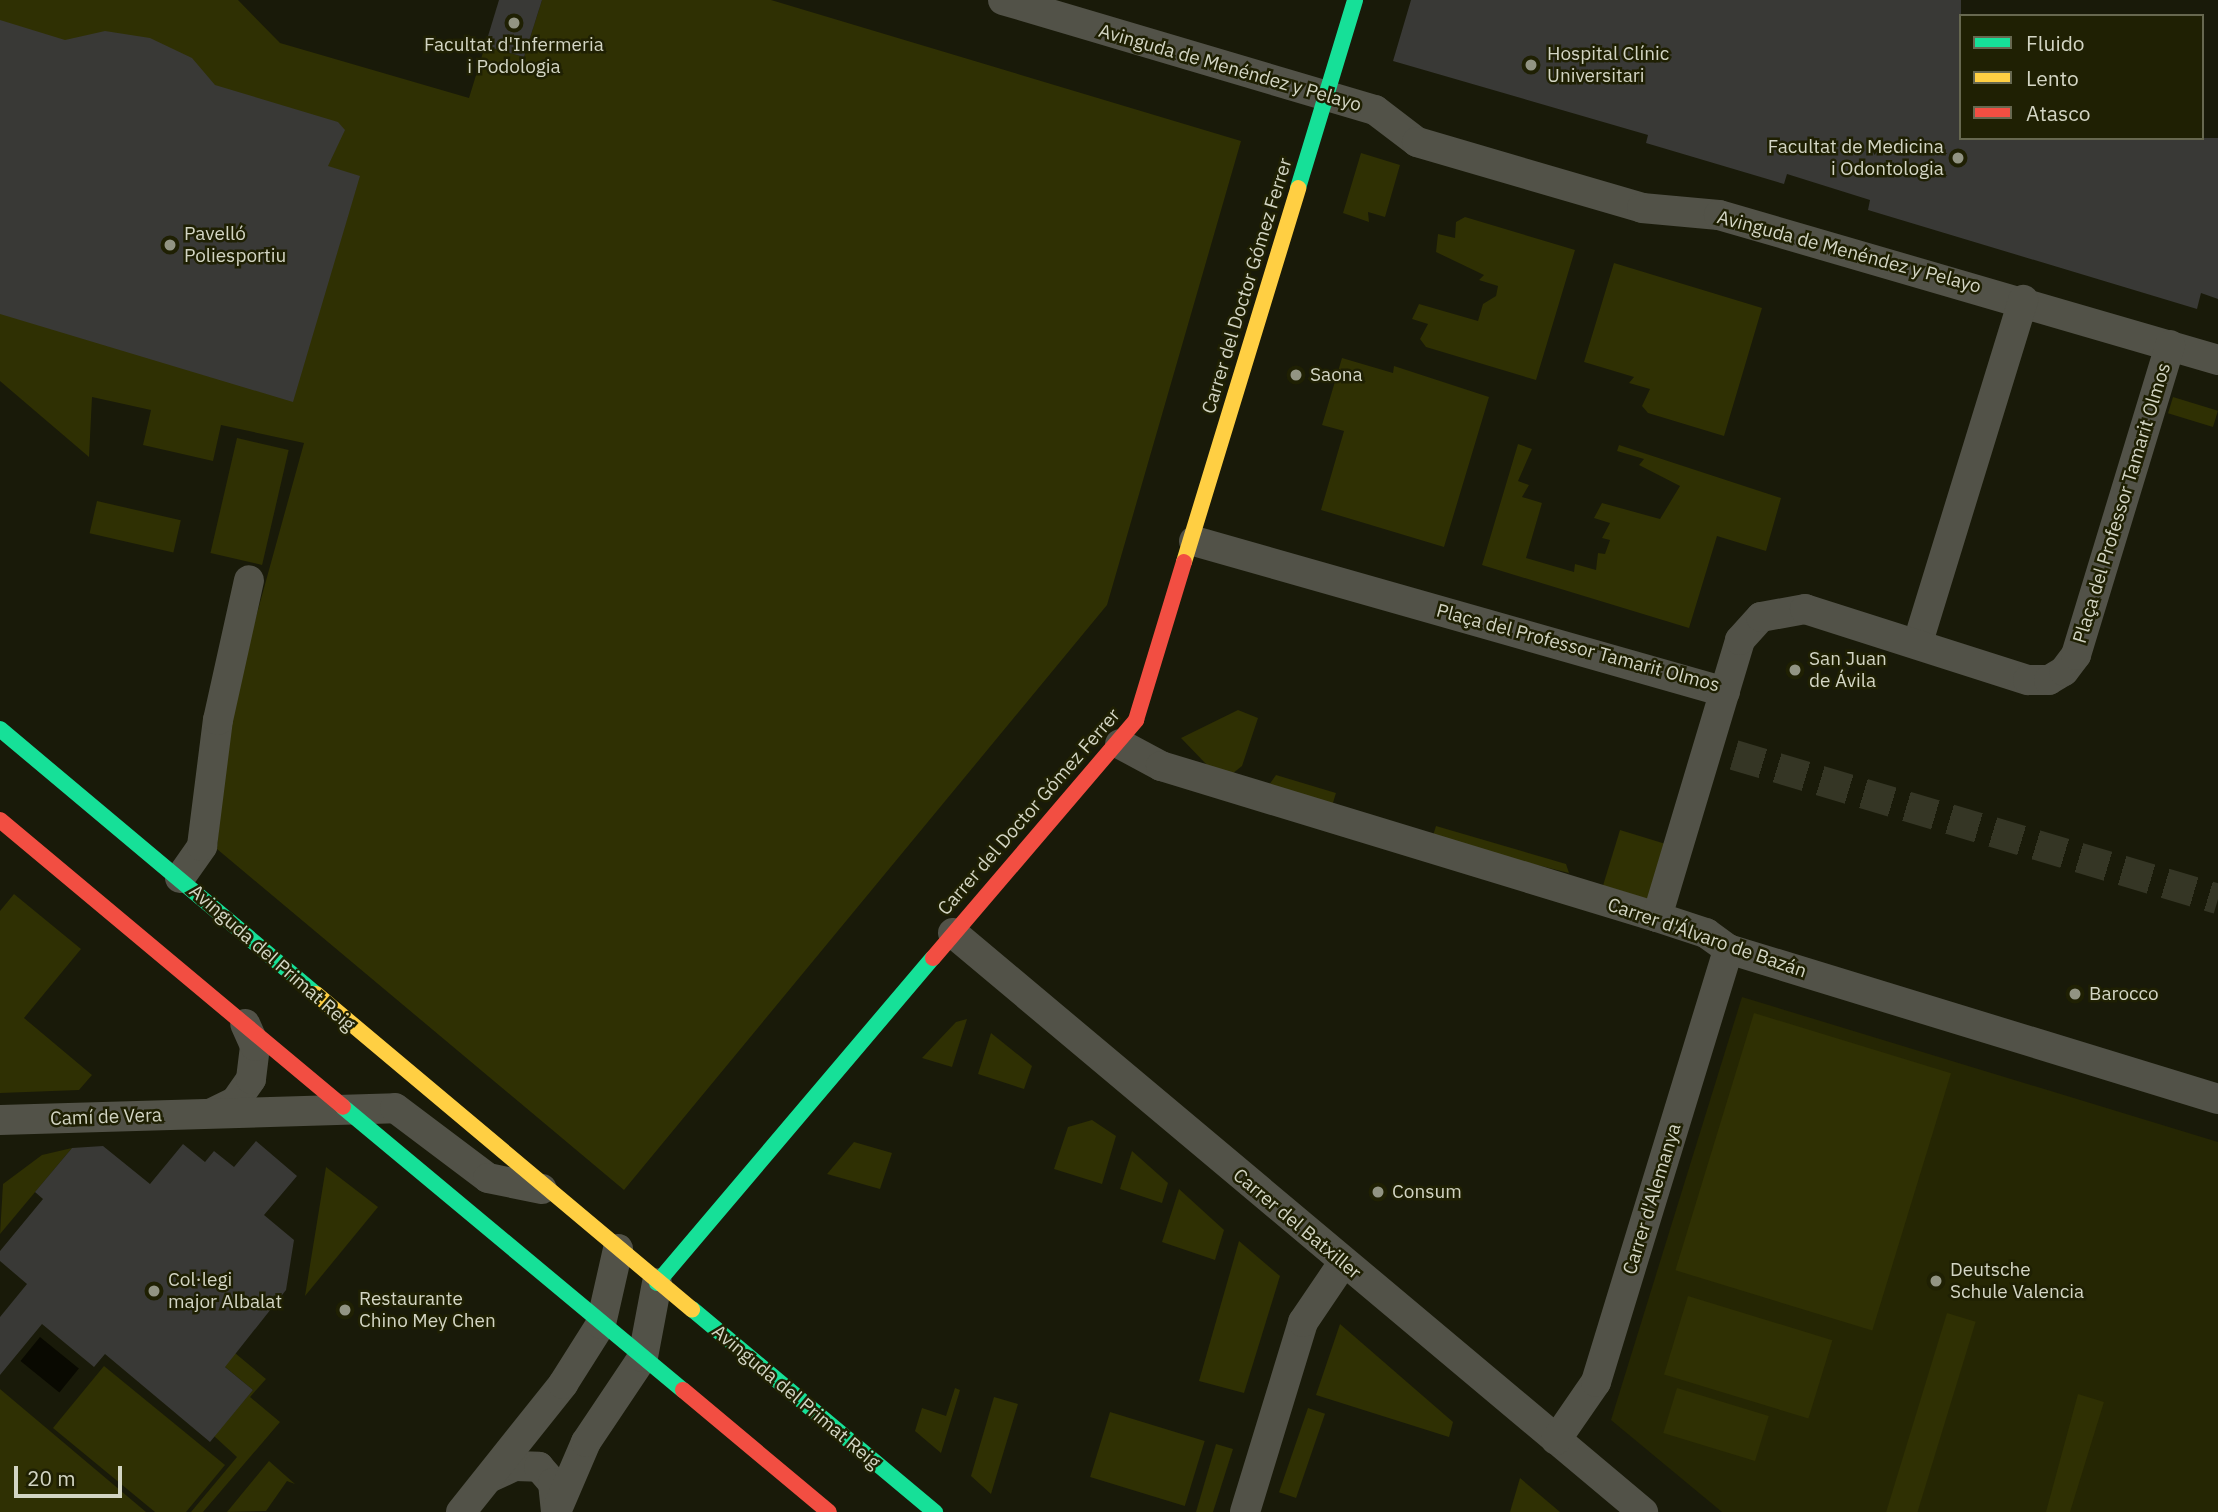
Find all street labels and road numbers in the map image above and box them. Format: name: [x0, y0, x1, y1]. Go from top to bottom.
street label: Avinguda de Menéndez y Pelayo: [1096, 20, 1364, 116]
street label: Carrer del Doctor Gómez Ferrer: [1197, 155, 1297, 417]
street label: Avinguda de Menéndez y Pelayo: [1715, 206, 1983, 298]
street label: Plaça del Professor Tamarit Olmos: [2068, 360, 2176, 646]
street label: Plaça del Professor Tamarit Olmos: [1434, 599, 1722, 697]
street label: Carrer del Doctor Gómez Ferrer: [933, 704, 1125, 920]
street label: Avinguda del Primat Reig: [184, 880, 360, 1036]
street label: Carrer d'Álvaro de Bazán: [1604, 893, 1810, 983]
street label: Camí de Vera: [50, 1104, 162, 1130]
street label: Carrer d'Alemanya: [1618, 1121, 1686, 1277]
street label: Carrer del Batxiller: [1228, 1164, 1366, 1284]
street label: Avinguda del Primat Reig: [707, 1320, 885, 1474]

